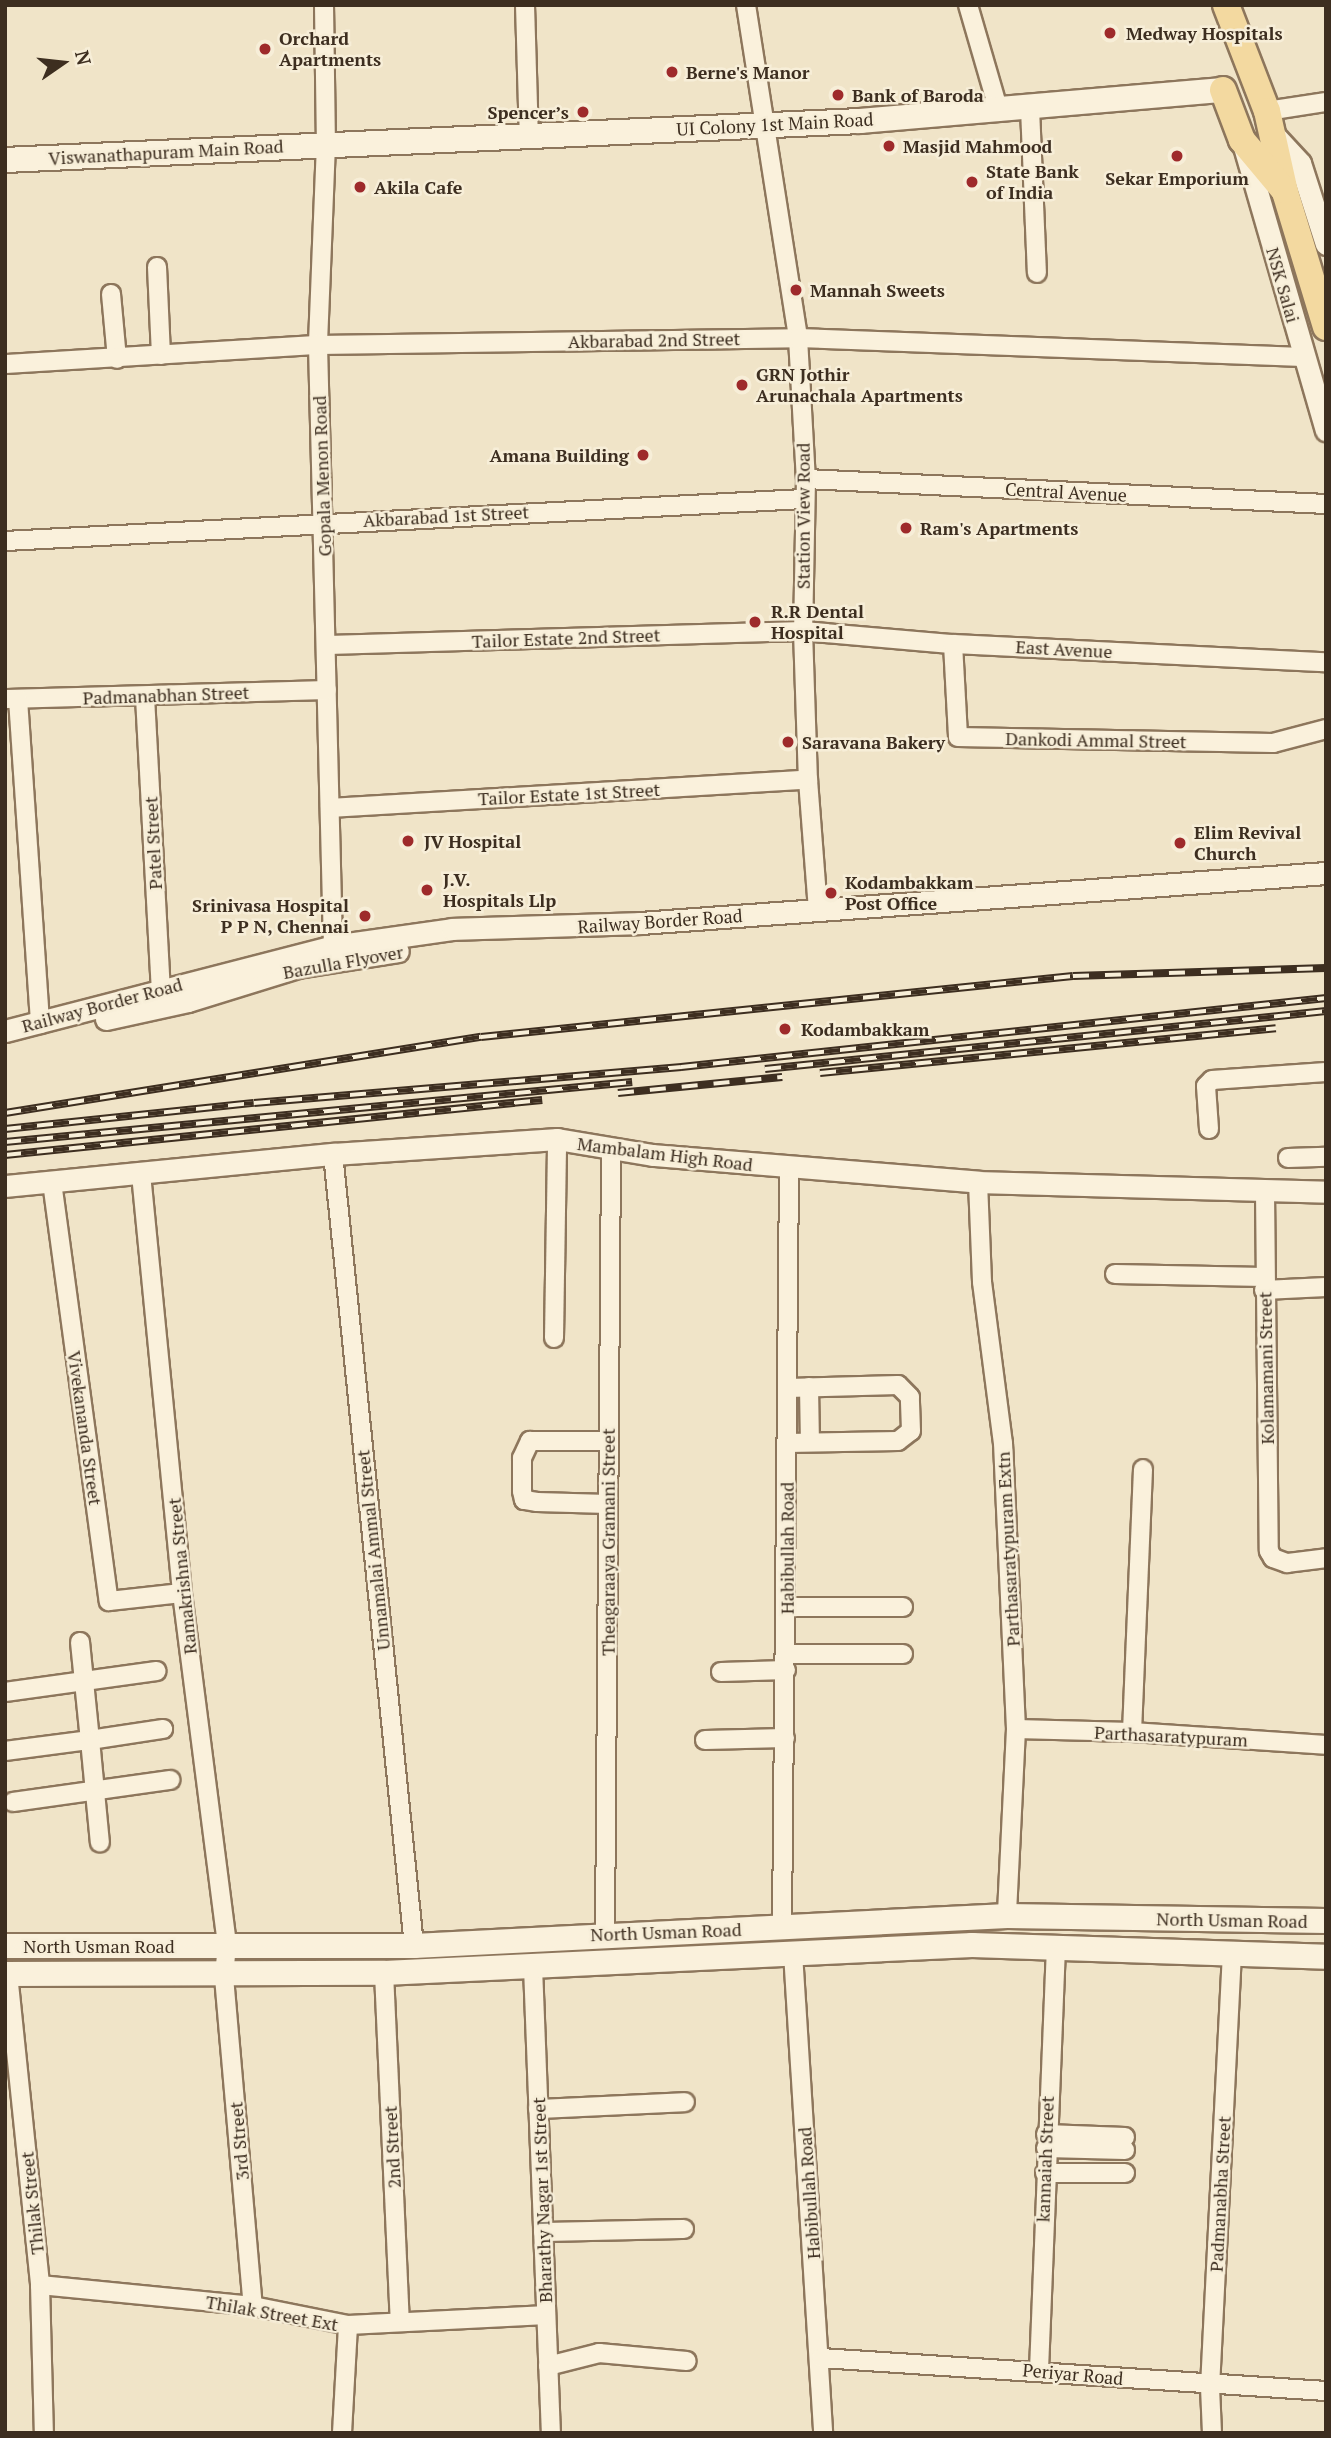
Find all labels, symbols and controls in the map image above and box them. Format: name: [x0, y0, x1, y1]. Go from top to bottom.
place label: Medway Hospitals: [1126, 22, 1283, 44]
marker: Medway Hospitals: [1100, 23, 1120, 43]
north arrow: [28, 28, 98, 98]
place label: Orchard Apartments: [279, 28, 381, 70]
marker: Orchard Apartments: [257, 41, 273, 57]
text: N: [70, 48, 98, 68]
place label: Berne's Manor: [686, 61, 809, 83]
marker: Berne's Manor: [664, 64, 680, 80]
place label: Bank of Baroda: [852, 84, 984, 106]
marker: Bank of Baroda: [830, 87, 846, 103]
place label: Spencer’s: [487, 101, 569, 123]
marker: Spencer’s: [575, 104, 591, 120]
street label: UI Colony 1st Main Road: [676, 108, 874, 140]
street label: Viswanathapuram Main Road: [48, 135, 284, 169]
place label: Masjid Mahmood: [903, 135, 1052, 157]
marker: Masjid Mahmood: [881, 138, 897, 154]
marker: Sekar Emporium: [1169, 148, 1185, 164]
place label: State Bank of India: [986, 161, 1079, 204]
place label: Sekar Emporium: [1105, 167, 1249, 189]
marker: State Bank of India: [964, 174, 980, 190]
place label: Akila Cafe: [374, 176, 462, 198]
marker: Akila Cafe: [352, 179, 368, 195]
street label: NSK Salai: [1262, 245, 1304, 325]
place label: Mannah Sweets: [810, 279, 945, 301]
marker: Mannah Sweets: [788, 282, 804, 298]
street label: Akbarabad 2nd Street: [568, 328, 740, 352]
place label: GRN Jothir Arunachala Apartments: [756, 364, 963, 406]
marker: GRN Jothir Arunachala Apartments: [734, 377, 750, 393]
street label: Gopala Menon Road: [308, 395, 336, 557]
street label: Station View Road: [792, 443, 814, 589]
place label: Amana Building: [489, 444, 629, 466]
marker: Amana Building: [635, 447, 651, 463]
street label: Central Avenue: [1004, 478, 1128, 506]
street label: Akbarabad 1st Street: [362, 501, 530, 531]
place label: Ram's Apartments: [920, 517, 1079, 539]
marker: Ram's Apartments: [898, 520, 914, 536]
place label: R.R Dental Hospital: [771, 601, 864, 644]
marker: R.R Dental Hospital: [745, 612, 765, 632]
street label: Tailor Estate 2nd Street: [471, 624, 661, 652]
street label: East Avenue: [1015, 636, 1113, 662]
street label: Padmanabhan Street: [82, 681, 250, 709]
street label: Dankodi Ammal Street: [1005, 728, 1187, 752]
place label: Saravana Bakery: [802, 731, 945, 753]
marker: Saravana Bakery: [780, 734, 796, 750]
street label: Tailor Estate 1st Street: [477, 778, 661, 810]
street label: Patel Street: [140, 796, 166, 890]
place label: Elim Revival Church: [1194, 822, 1301, 864]
place label: JV Hospital: [424, 830, 521, 852]
marker: JV Hospital: [398, 831, 418, 851]
marker: Elim Revival Church: [1172, 835, 1188, 851]
place label: J.V. Hospitals Llp: [443, 869, 556, 912]
place label: Kodambakkam Post Office: [845, 872, 973, 914]
marker: J.V. Hospitals Llp: [417, 880, 437, 900]
marker: Kodambakkam Post Office: [823, 885, 839, 901]
place label: Srinivasa Hospital P P N, Chennai: [192, 895, 349, 937]
street label: Railway Border Road: [577, 904, 743, 938]
marker: Srinivasa Hospital P P N, Chennai: [355, 906, 375, 926]
street label: Bazulla Flyover: [281, 941, 405, 983]
street label: Railway Border Road: [19, 973, 185, 1037]
place label: Kodambakkam: [801, 1018, 929, 1040]
marker: Kodambakkam: [775, 1019, 795, 1039]
street label: Mambalam High Road: [576, 1133, 754, 1175]
street label: Kolamamani Street: [1254, 1291, 1278, 1445]
street label: Vivekananda Street: [63, 1349, 107, 1507]
street label: Theagaraaya Gramani Street: [597, 1428, 619, 1656]
street label: Unnamalai Ammal Street: [352, 1449, 394, 1651]
street label: Parthasaratypuram Extn: [992, 1451, 1024, 1647]
street label: Habibullah Road: [776, 1482, 798, 1614]
street label: Ramakrishna Street: [163, 1497, 201, 1655]
street label: Parthasaratypuram: [1094, 1721, 1248, 1751]
street label: North Usman Road: [1156, 1908, 1308, 1932]
street label: North Usman Road: [590, 1919, 742, 1945]
street label: North Usman Road: [23, 1935, 175, 1957]
street label: kannaiah Street: [1032, 2095, 1058, 2223]
street label: Bharathy Nagar 1st Street: [528, 2097, 556, 2303]
street label: 3rd Street: [225, 2101, 253, 2181]
street label: 2nd Street: [379, 2105, 405, 2189]
street label: Padmanabha Street: [1205, 2116, 1235, 2272]
street label: Habibullah Road: [794, 2126, 824, 2260]
street label: Thilak Street: [16, 2150, 48, 2256]
street label: Thilak Street Ext: [204, 2291, 340, 2335]
street label: Periyar Road: [1022, 2359, 1124, 2389]

